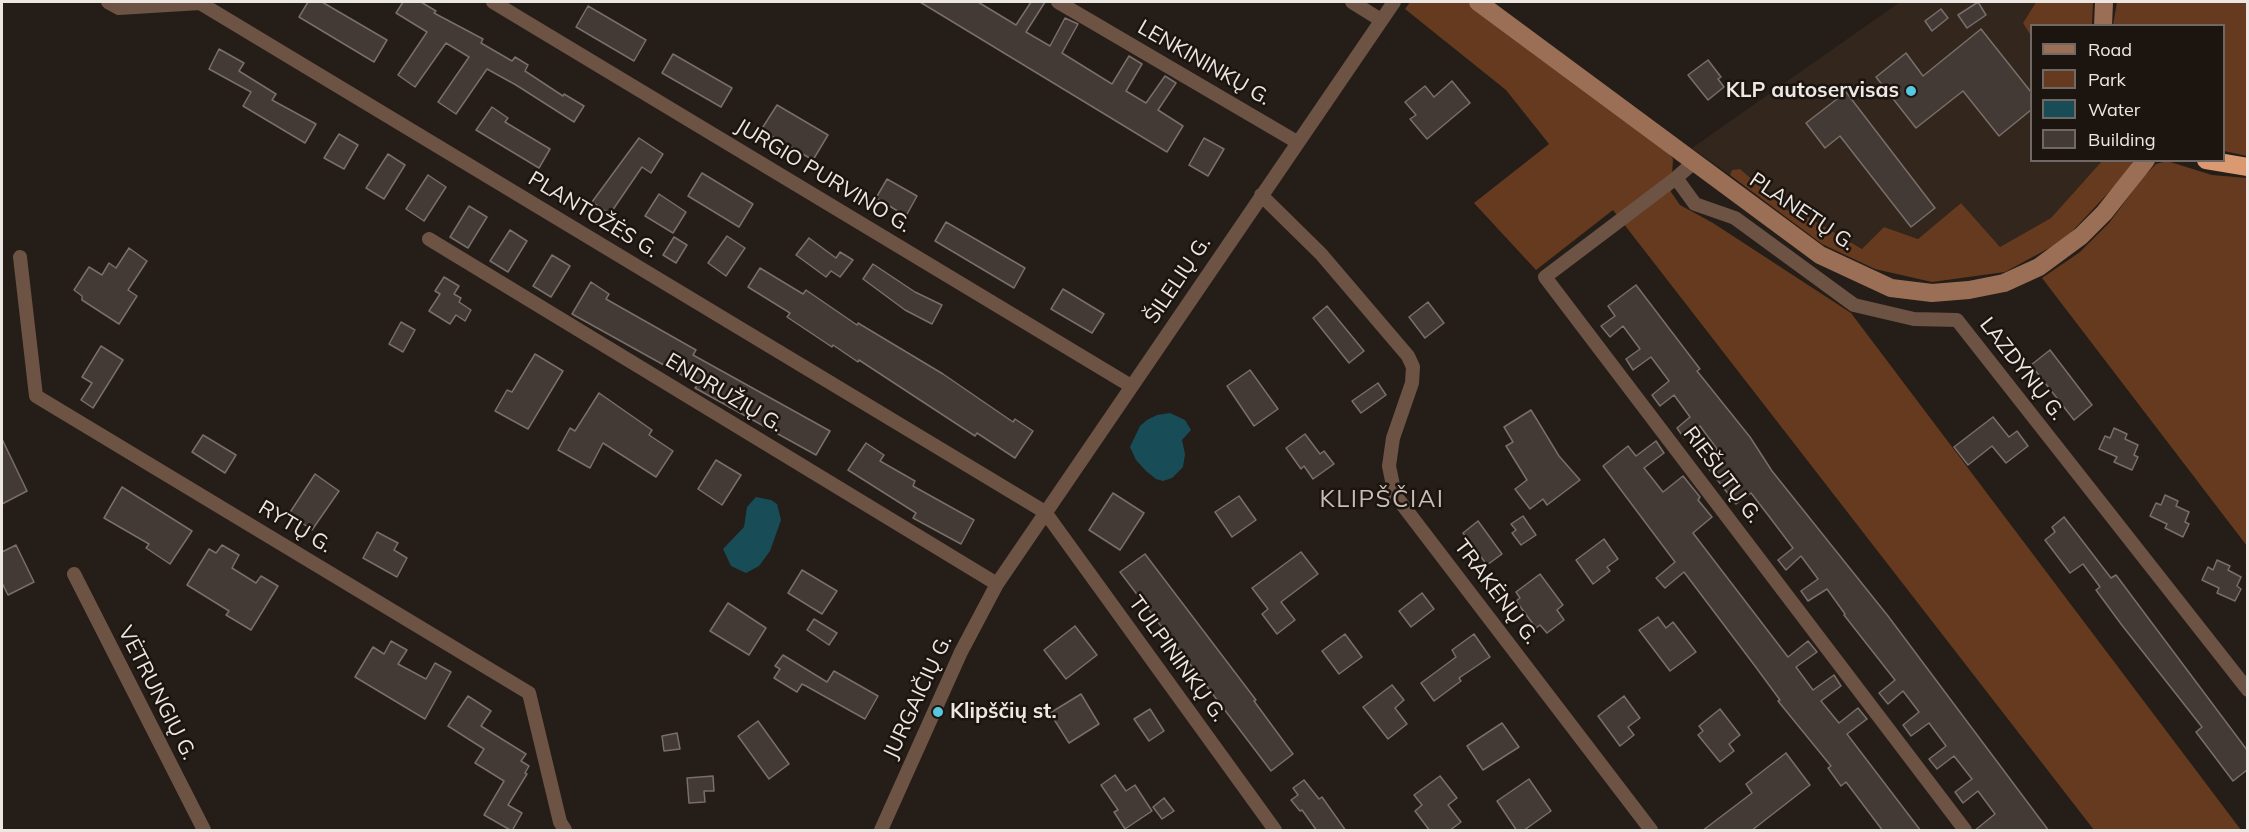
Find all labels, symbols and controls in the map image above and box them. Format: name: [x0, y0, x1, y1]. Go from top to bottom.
street label: LENKININKŲ G.: [1133, 15, 1275, 111]
legend: [2030, 24, 2225, 162]
text: Road: [2088, 38, 2132, 61]
text: Park: [2088, 68, 2126, 91]
place label: KLP autoservisas: [1726, 78, 1899, 104]
marker: KLP autoservisas: [1904, 84, 1918, 98]
text: Water: [2088, 98, 2140, 121]
street label: JURGIO PURVINO G.: [731, 114, 915, 238]
text: Building: [2088, 128, 2156, 151]
street label: PLANTOŽĖS G.: [524, 166, 662, 264]
street label: PLANETŲ G.: [1745, 168, 1859, 256]
street label: ŠILELIŲ G.: [1140, 231, 1216, 329]
street label: LAZDYNŲ G.: [1974, 313, 2070, 425]
street label: ENDRUŽIŲ G.: [661, 348, 787, 438]
street label: RIEŠUTŲ G.: [1678, 422, 1766, 528]
district label: KLIPŠČIAI: [1319, 486, 1445, 514]
street label: RYTŲ G.: [254, 495, 336, 559]
street label: TRAKĖNŲ G.: [1448, 535, 1544, 649]
street label: TULPININKŲ G.: [1123, 591, 1231, 727]
street label: VĖTRUNGIŲ G.: [112, 622, 202, 764]
street label: JURGAIČIŲ G.: [878, 631, 958, 763]
place label: Klipščių st.: [950, 699, 1057, 725]
marker: Klipščių st.: [931, 705, 945, 719]

